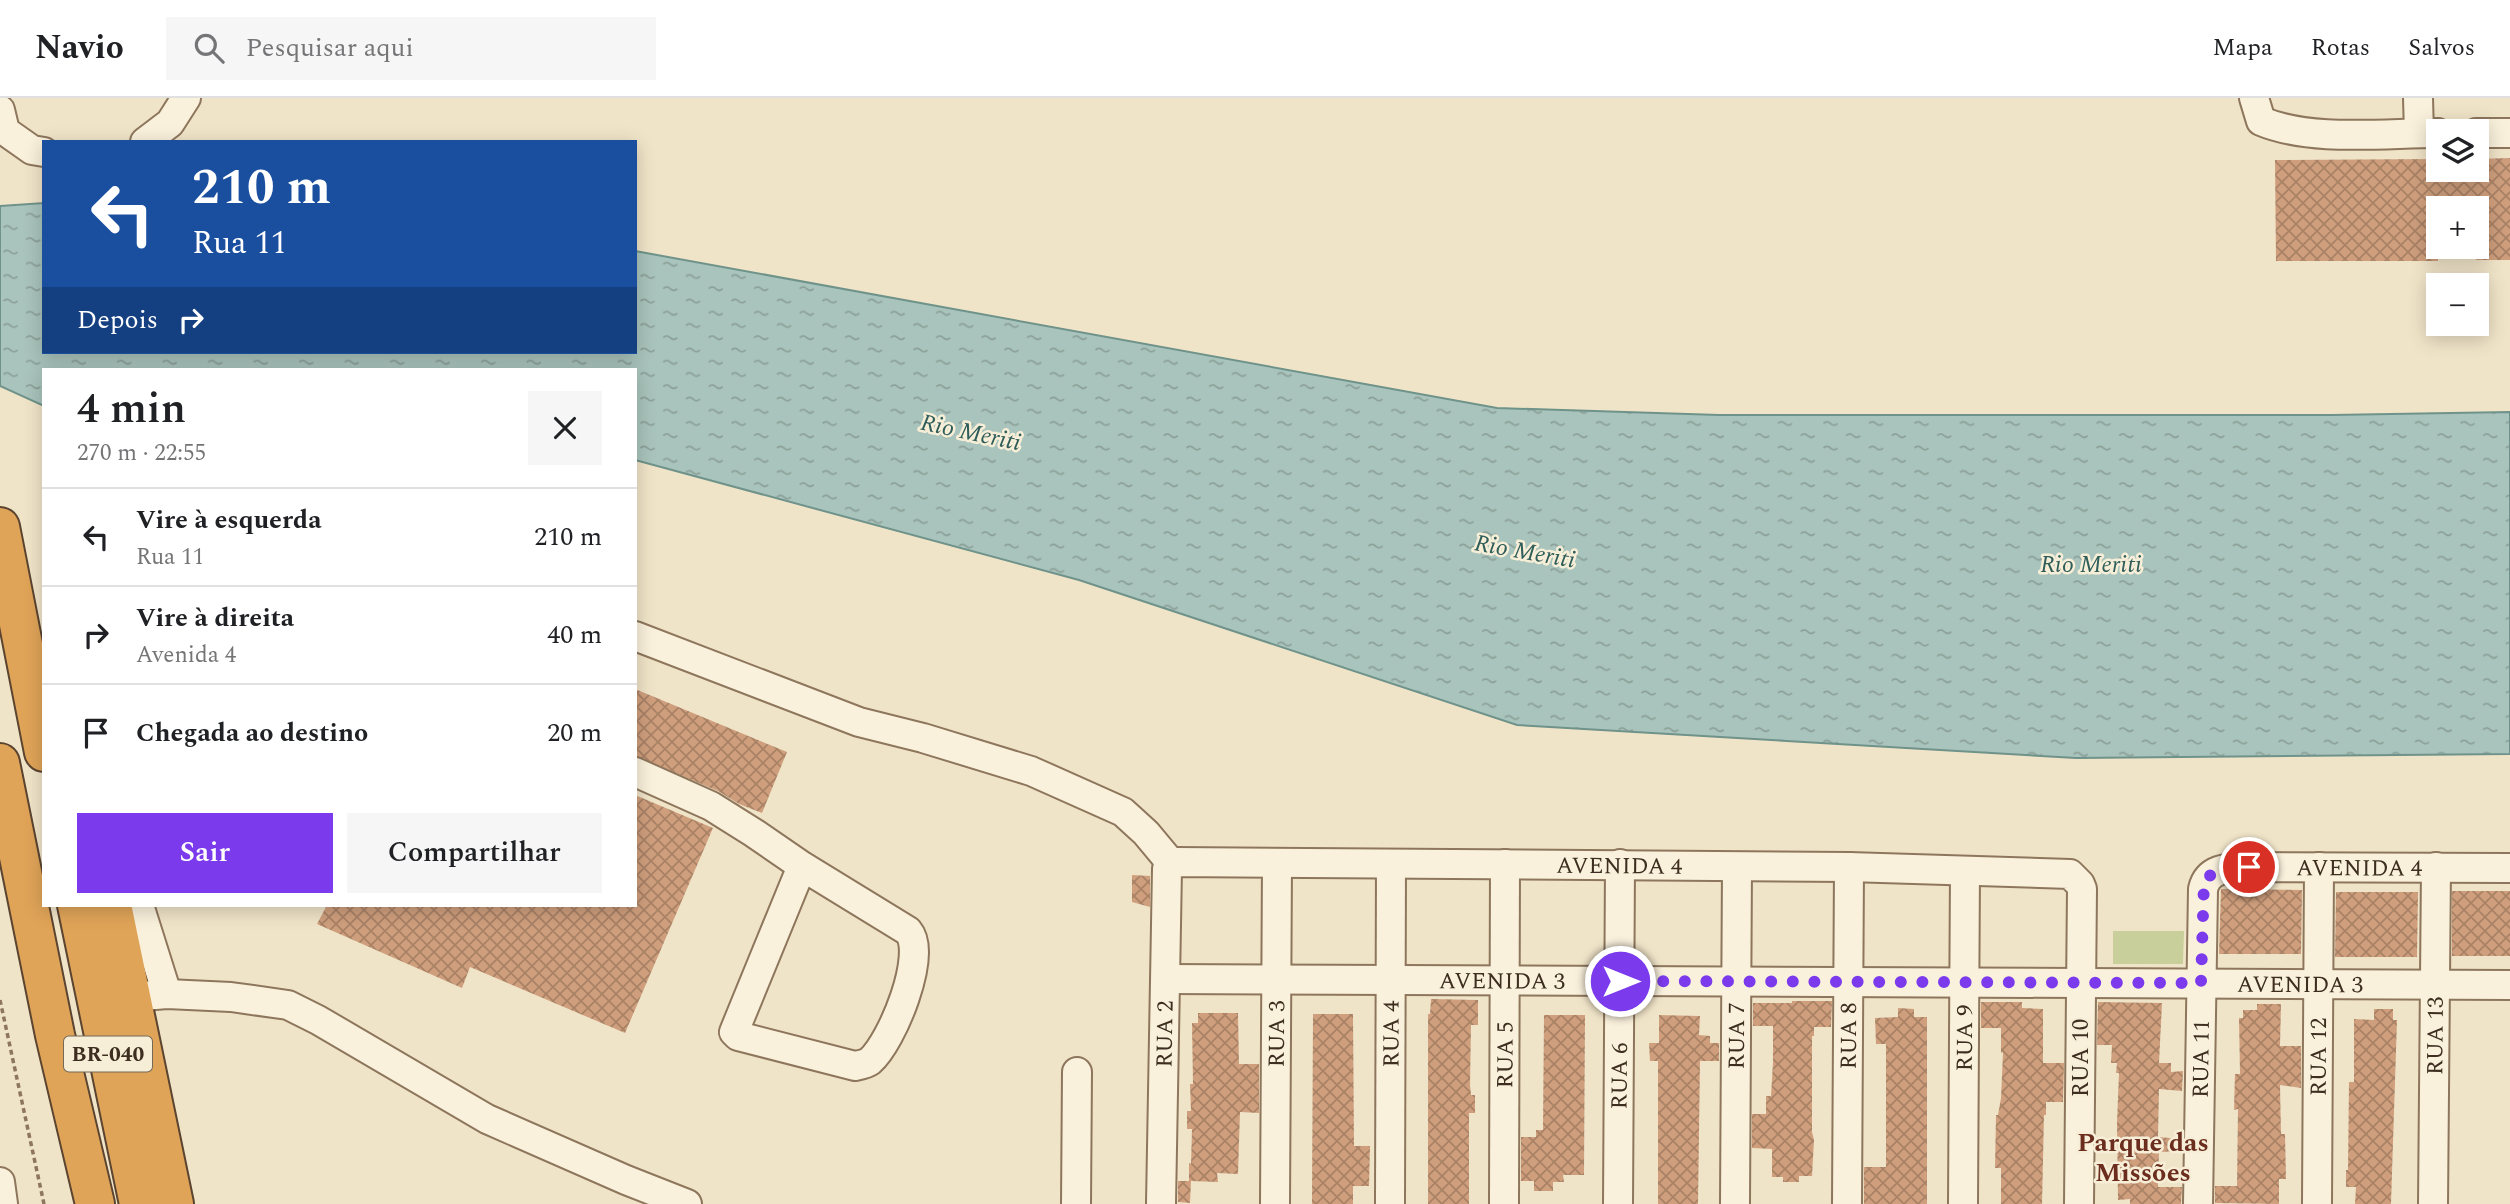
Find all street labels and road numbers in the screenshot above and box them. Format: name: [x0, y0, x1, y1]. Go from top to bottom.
street label: AVENIDA 4: [1556, 849, 1683, 885]
street label: AVENIDA 4: [2296, 851, 2423, 887]
street label: AVENIDA 3: [1439, 964, 1565, 1000]
street label: AVENIDA 3: [2237, 968, 2363, 1003]
street label: RUA 13: [2418, 997, 2454, 1075]
street label: RUA 2: [1147, 1000, 1184, 1068]
street label: RUA 3: [1260, 1000, 1295, 1068]
street label: RUA 4: [1374, 1000, 1410, 1068]
street label: RUA 7: [1720, 1002, 1755, 1070]
street label: RUA 8: [1832, 1002, 1867, 1070]
street label: RUA 9: [1948, 1004, 1983, 1072]
street label: RUA 12: [2302, 1018, 2337, 1096]
street label: RUA 10: [2064, 1019, 2099, 1097]
street label: RUA 11: [2184, 1020, 2220, 1099]
street label: RUA 5: [1488, 1021, 1524, 1089]
road number: BR-040: [64, 1037, 152, 1072]
street label: RUA 6: [1603, 1042, 1638, 1110]

